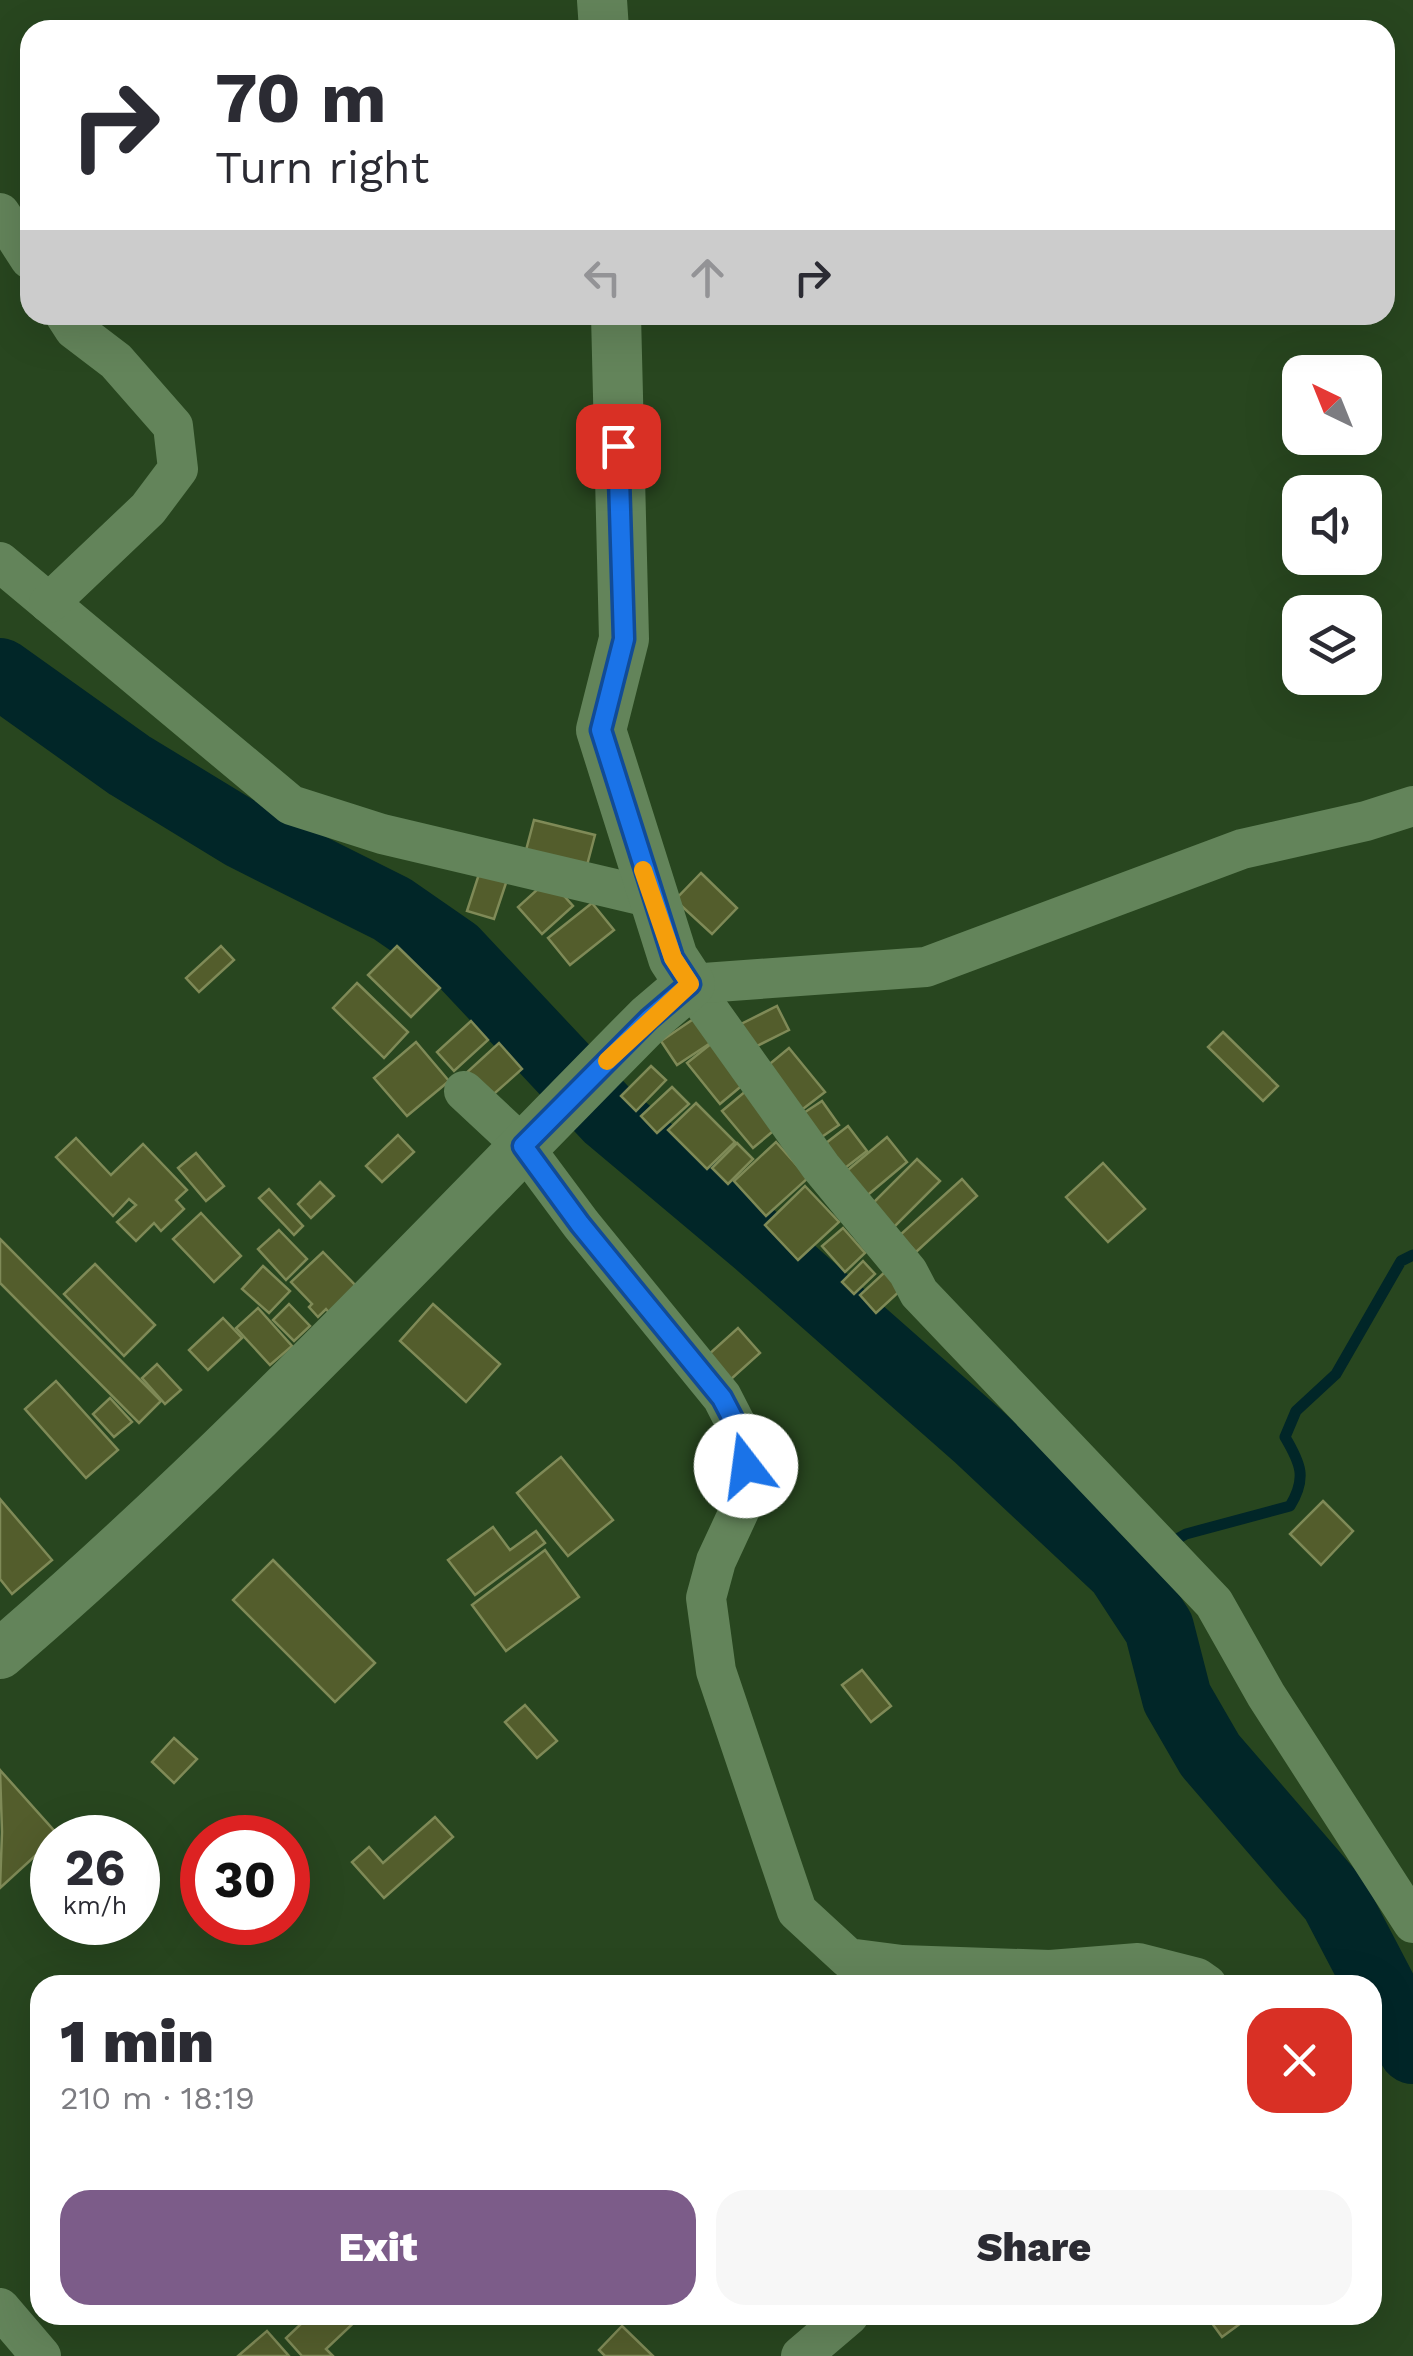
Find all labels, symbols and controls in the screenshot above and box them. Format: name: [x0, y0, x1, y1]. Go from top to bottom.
text: 70 m: [215, 57, 387, 139]
icon: right: [50, 60, 180, 190]
text: Turn right: [215, 141, 429, 194]
icon: left: [575, 250, 630, 305]
icon: ahead: [680, 250, 735, 305]
icon: right: [785, 250, 840, 305]
north arrow: [1282, 355, 1382, 455]
map controls: [1282, 355, 1382, 695]
pin: [576, 404, 661, 489]
icon: arrive: [591, 419, 646, 474]
button: sound: [1282, 475, 1382, 575]
button: layers: [1282, 595, 1382, 695]
position arrow: [694, 1414, 798, 1518]
speed limit sign: 30: [180, 1815, 310, 1945]
text: 26: [65, 1838, 125, 1897]
text: km/h: [63, 1891, 127, 1920]
text: 1 min: [60, 2006, 214, 2077]
button: close: [1247, 2008, 1352, 2113]
text: 210 m · 18:19: [60, 2079, 255, 2117]
button: Exit: [60, 2190, 696, 2305]
button: Share: [716, 2190, 1352, 2305]

